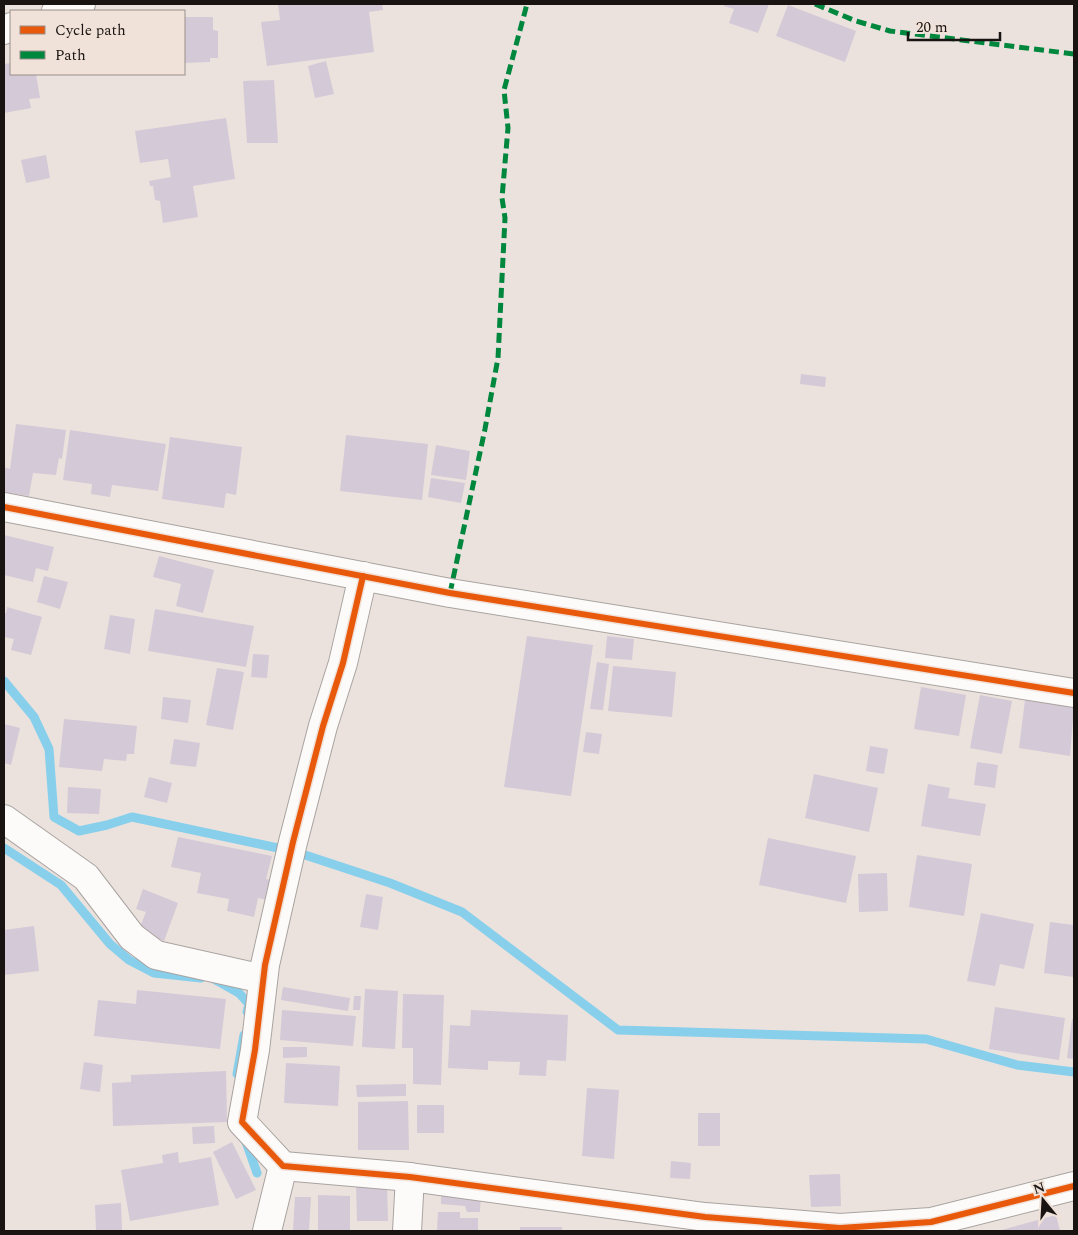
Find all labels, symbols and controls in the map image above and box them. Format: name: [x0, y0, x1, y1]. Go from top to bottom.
legend: [10, 10, 185, 75]
scale bar: [908, 10, 1000, 42]
text: 20 m: [916, 16, 948, 39]
text: Cycle path: [55, 19, 126, 42]
text: Path: [55, 44, 86, 67]
north arrow: [1018, 1175, 1068, 1225]
text: N: [1030, 1176, 1048, 1200]

